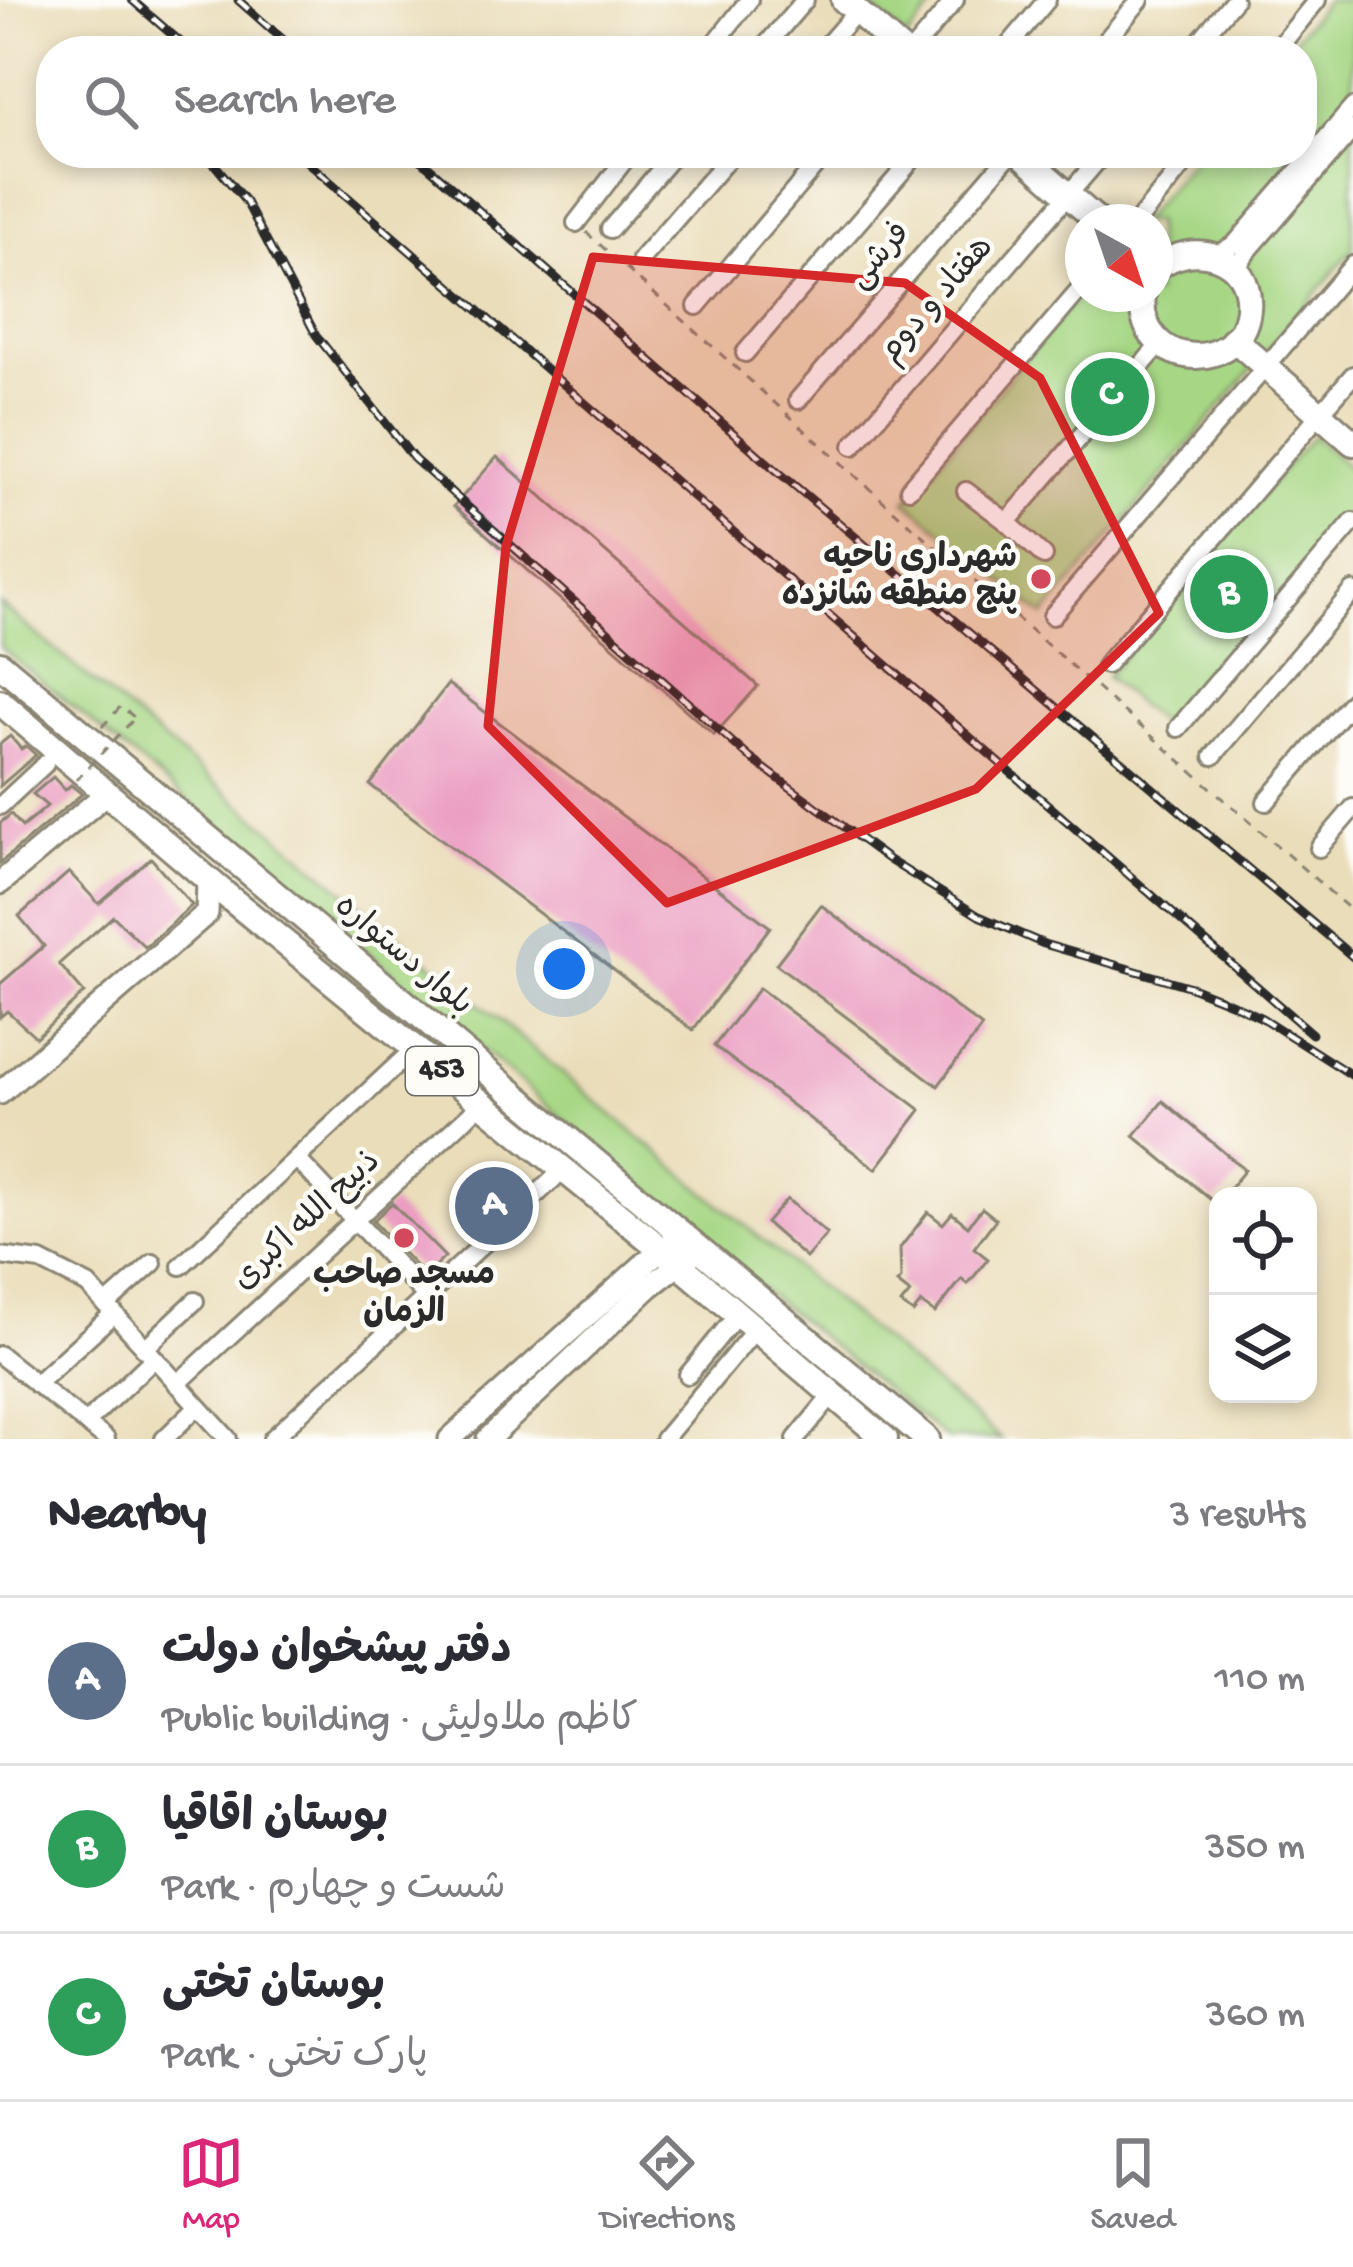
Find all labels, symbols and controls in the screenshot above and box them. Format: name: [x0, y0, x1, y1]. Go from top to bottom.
search box: [36, 36, 1317, 168]
icon: search: [78, 69, 144, 135]
text: Search here: [174, 76, 396, 129]
north arrow: [1065, 204, 1173, 312]
street label: فرشی: [841, 215, 920, 298]
street label: هفتاد و دوم: [872, 229, 1004, 373]
pin: C: [1071, 352, 1149, 442]
place label: شهرداری ناحیه پنج منطقه شانزده: [782, 540, 1017, 617]
pin: B: [1190, 549, 1268, 639]
marker: شهرداری ناحیه پنج منطقه شانزده: [1028, 566, 1054, 592]
street label: بلوار دستواره: [325, 888, 479, 1026]
your location: [534, 939, 594, 999]
road number: 453: [406, 1047, 478, 1095]
street label: ذبیح الله اکبری: [226, 1143, 390, 1300]
pin: A: [455, 1161, 533, 1251]
map controls: [1209, 1187, 1317, 1403]
button: locate: [1209, 1187, 1317, 1295]
marker: مسجد صاحب الزمان: [391, 1225, 417, 1251]
place label: مسجد صاحب الزمان: [313, 1257, 495, 1334]
button: layers: [1209, 1295, 1317, 1403]
text: Nearby: [48, 1487, 206, 1547]
text: 3 results: [1170, 1494, 1305, 1540]
text: دفتر پیشخوان دولت: [162, 1626, 512, 1679]
text: A: [75, 1658, 99, 1704]
text: 110 m: [1214, 1658, 1305, 1704]
text: Public building · کاظم ملاولیئی: [162, 1699, 638, 1745]
text: بوستان اقاقیا: [162, 1794, 388, 1847]
text: B: [77, 1826, 97, 1872]
text: 350 m: [1205, 1826, 1305, 1872]
text: Park · شست و چهارم: [162, 1867, 506, 1913]
text: بوستان تختی: [162, 1962, 385, 2015]
text: C: [76, 1994, 98, 2040]
text: 360 m: [1206, 1994, 1305, 2040]
text: Park · پارک تختی: [162, 2035, 428, 2081]
tab: Map: [178, 2130, 244, 2240]
tab: Directions: [600, 2130, 734, 2240]
tab: Saved: [1090, 2130, 1175, 2240]

